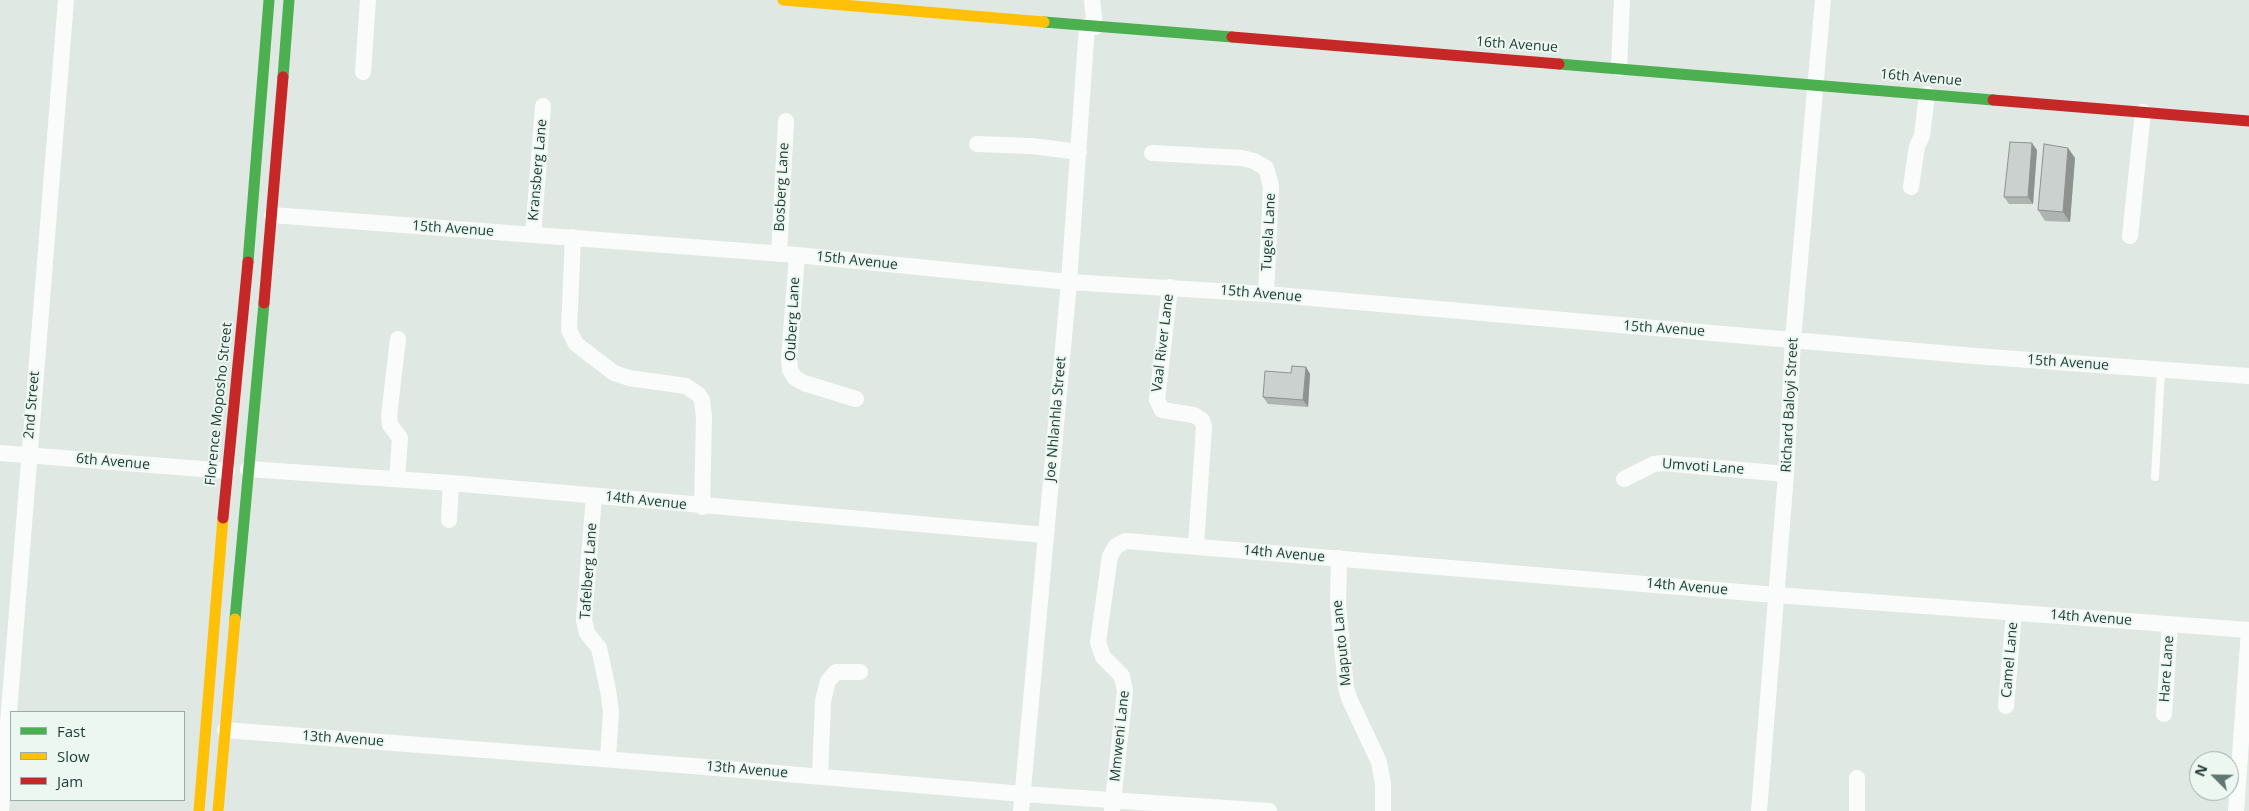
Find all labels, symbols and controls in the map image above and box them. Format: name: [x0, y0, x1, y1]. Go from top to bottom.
street label: 16th Avenue: [1476, 34, 1558, 56]
street label: 16th Avenue: [1879, 66, 1963, 90]
street label: Kransberg Lane: [525, 118, 551, 222]
street label: Bosberg Lane: [771, 142, 793, 232]
street label: Tugela Lane: [1259, 192, 1279, 272]
street label: 15th Avenue: [412, 218, 494, 240]
street label: 15th Avenue: [815, 248, 899, 274]
street label: Ouberg Lane: [782, 276, 804, 362]
street label: 15th Avenue: [1219, 282, 1303, 306]
street label: Vaal River Lane: [1149, 293, 1177, 393]
street label: 15th Avenue: [1623, 318, 1705, 340]
street label: Florence Moposho Street: [202, 322, 236, 486]
street label: Richard Baloyi Street: [1778, 337, 1802, 473]
street label: 15th Avenue: [2027, 352, 2109, 374]
street label: Joe Nhlanhla Street: [1042, 356, 1070, 482]
street label: 2nd Street: [21, 370, 43, 440]
street label: 6th Avenue: [75, 450, 151, 474]
street label: Umvoti Lane: [1661, 456, 1745, 478]
street label: 14th Avenue: [604, 488, 688, 514]
street label: Tafelberg Lane: [577, 522, 601, 620]
street label: 14th Avenue: [1242, 542, 1326, 566]
street label: 14th Avenue: [1645, 575, 1729, 599]
street label: Maputo Lane: [1329, 599, 1355, 687]
street label: 14th Avenue: [2050, 607, 2132, 629]
street label: Camel Lane: [1998, 621, 2022, 699]
street label: Hare Lane: [2156, 635, 2178, 703]
street label: Mmweni Lane: [1107, 690, 1133, 782]
legend: [10, 711, 185, 801]
text: Fast: [57, 721, 86, 741]
street label: 13th Avenue: [302, 728, 384, 750]
text: Slow: [57, 746, 90, 766]
north arrow: [2189, 751, 2239, 801]
street label: 13th Avenue: [705, 758, 789, 782]
text: N: [2190, 761, 2212, 779]
text: Jam: [57, 771, 83, 791]

